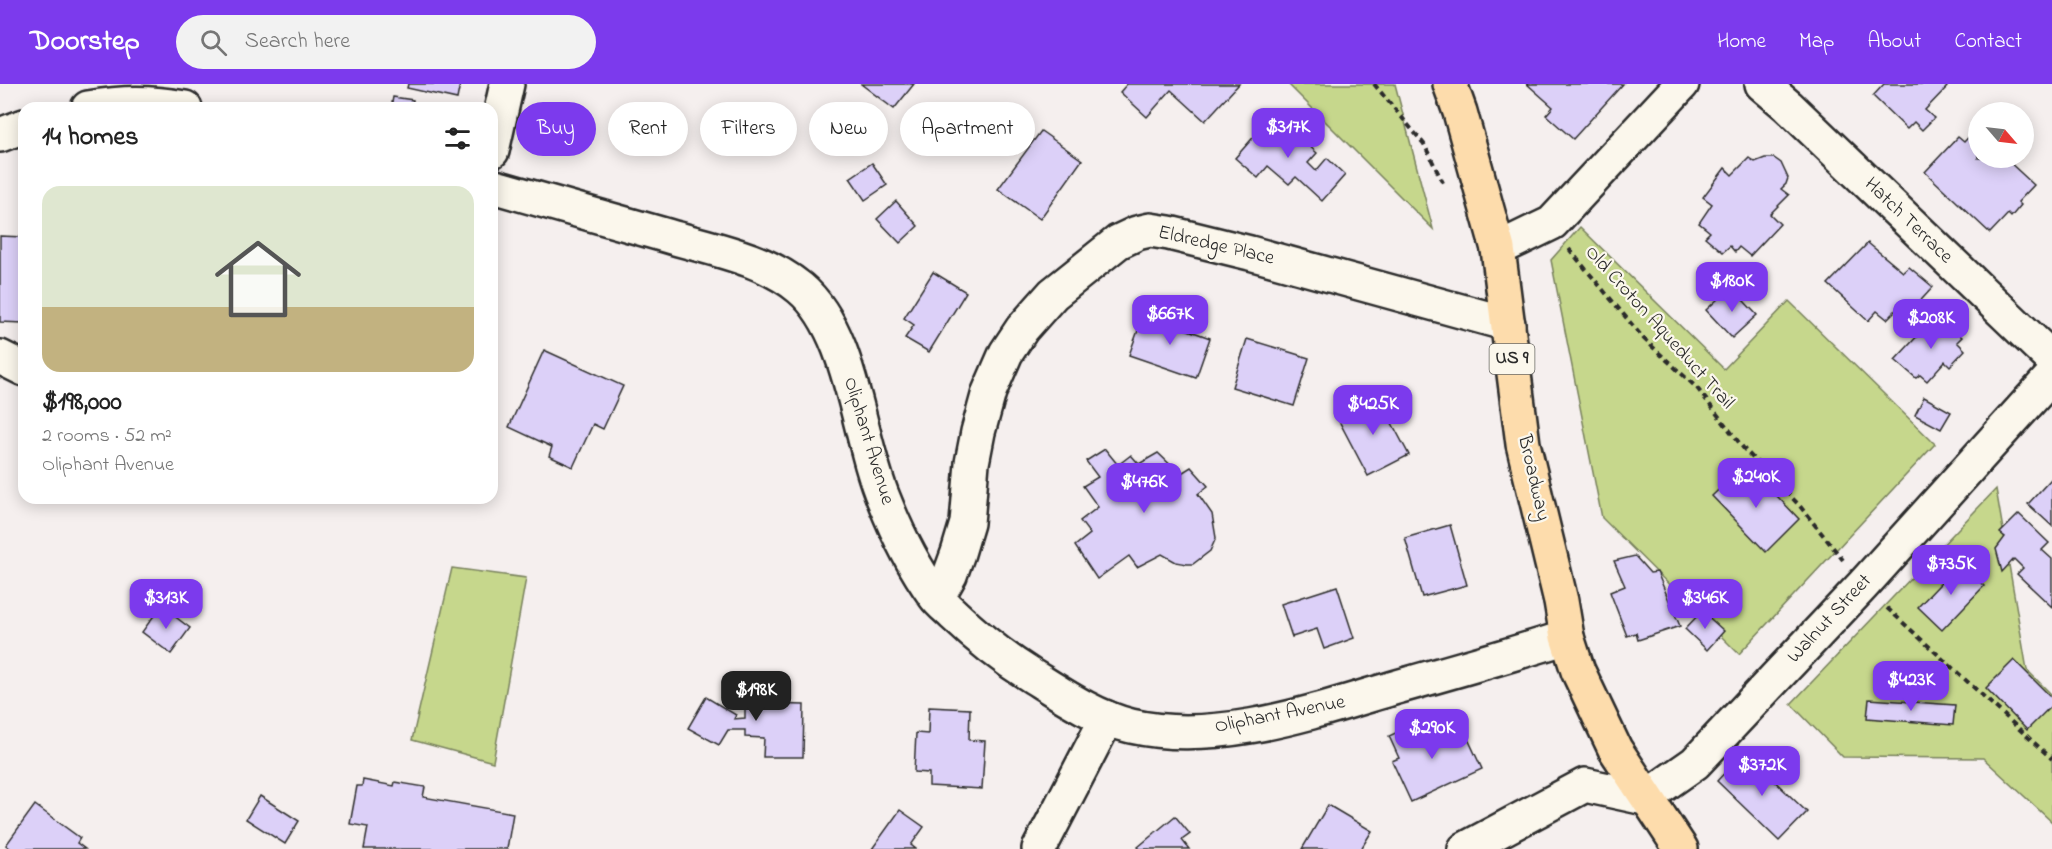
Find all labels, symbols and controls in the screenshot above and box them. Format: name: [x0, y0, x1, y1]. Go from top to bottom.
search box: [176, 15, 596, 69]
text: Doorstep: [30, 22, 140, 63]
icon: search: [197, 26, 230, 59]
text: Search here: [245, 26, 350, 58]
text: Home: [1717, 27, 1766, 57]
text: Map: [1799, 27, 1834, 57]
text: About: [1867, 27, 1921, 57]
text: Contact: [1954, 27, 2022, 57]
chip: Buy: [516, 102, 596, 156]
chip: Rent: [608, 102, 688, 156]
chip: Filters: [700, 102, 797, 156]
chip: New: [809, 102, 888, 156]
chip: Apartment: [900, 102, 1035, 156]
north arrow: [1968, 102, 2034, 168]
map controls: [1968, 102, 2034, 168]
pin: $317K: [1246, 108, 1330, 159]
text: $317K: [1266, 113, 1310, 142]
text: 14 homes: [42, 119, 138, 157]
icon: filters: [441, 122, 474, 155]
street label: Hatch Terrace: [1857, 171, 1959, 271]
street label: Eldredge Place: [1155, 219, 1277, 274]
icon: home: [204, 225, 312, 333]
street label: Old Croton Aqueduct Trail: [1577, 240, 1741, 416]
pin: $180K: [1690, 262, 1774, 313]
text: $180K: [1710, 267, 1754, 296]
pin: $667K: [1128, 295, 1212, 346]
pin: $208K: [1889, 299, 1973, 350]
text: $667K: [1146, 300, 1194, 329]
text: $208K: [1907, 304, 1955, 333]
road number: US 9: [1490, 344, 1534, 374]
street label: Oliphant Avenue: [835, 374, 901, 508]
text: $198,000: [42, 384, 122, 422]
pin: $425K: [1331, 385, 1415, 436]
text: $425K: [1347, 390, 1399, 419]
text: 2 rooms · 52 m²: [42, 422, 172, 451]
street label: Broadway: [1509, 431, 1557, 524]
text: Oliphant Avenue: [42, 451, 174, 480]
pin: $240K: [1714, 458, 1798, 509]
pin: $476K: [1102, 463, 1186, 514]
text: $240K: [1732, 463, 1780, 492]
text: $476K: [1120, 468, 1168, 497]
pin: $735K: [1909, 545, 1993, 596]
text: $735K: [1926, 550, 1976, 579]
street label: Walnut Street: [1781, 568, 1879, 670]
pin: $313K: [124, 579, 208, 630]
pin: $346K: [1663, 579, 1747, 630]
text: $313K: [144, 584, 188, 613]
text: $346K: [1681, 584, 1729, 613]
pin: $423K: [1869, 661, 1953, 712]
text: $423K: [1887, 666, 1935, 695]
pin: $198K: [714, 671, 798, 722]
text: $198K: [735, 676, 777, 705]
street label: Oliphant Avenue: [1212, 688, 1348, 742]
pin: $290K: [1390, 709, 1474, 760]
text: $290K: [1409, 714, 1455, 743]
pin: $372K: [1720, 746, 1804, 797]
text: $372K: [1738, 751, 1786, 780]

